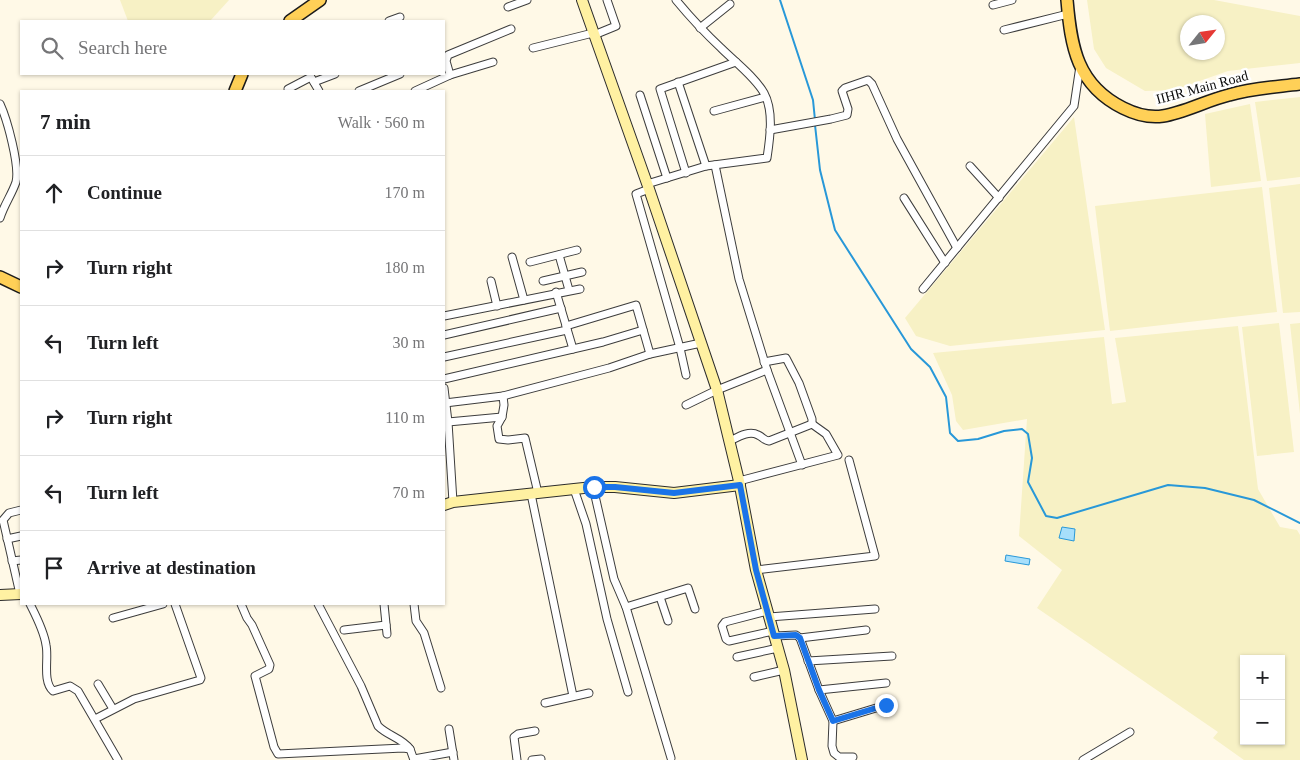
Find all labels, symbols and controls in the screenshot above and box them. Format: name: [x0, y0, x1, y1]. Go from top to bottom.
north arrow: [1180, 15, 1225, 60]
search box: [20, 20, 445, 75]
icon: search: [38, 34, 66, 62]
text: Search here: [78, 37, 167, 58]
street label: IIHR Main Road: [1154, 68, 1250, 107]
text: 7 min: [40, 110, 91, 134]
text: Walk · 560 m: [338, 114, 425, 131]
icon: ahead: [40, 179, 68, 207]
text: Continue: [87, 182, 162, 203]
text: 170 m: [385, 184, 425, 201]
icon: right: [40, 254, 68, 282]
text: Turn right: [87, 257, 172, 278]
text: 180 m: [385, 259, 425, 276]
icon: left: [40, 329, 68, 357]
text: Turn left: [87, 332, 159, 353]
text: 30 m: [393, 334, 425, 351]
icon: right: [40, 404, 68, 432]
text: Turn right: [87, 407, 172, 428]
text: 110 m: [385, 409, 425, 426]
route start: [583, 476, 606, 499]
icon: left: [40, 479, 68, 507]
text: Turn left: [87, 482, 159, 503]
text: 70 m: [393, 484, 425, 501]
icon: arrive: [40, 554, 68, 582]
text: Arrive at destination: [87, 557, 256, 578]
map controls: [1240, 655, 1285, 745]
button: +: [1240, 655, 1285, 700]
route end: [875, 694, 898, 717]
button: −: [1240, 700, 1285, 745]

